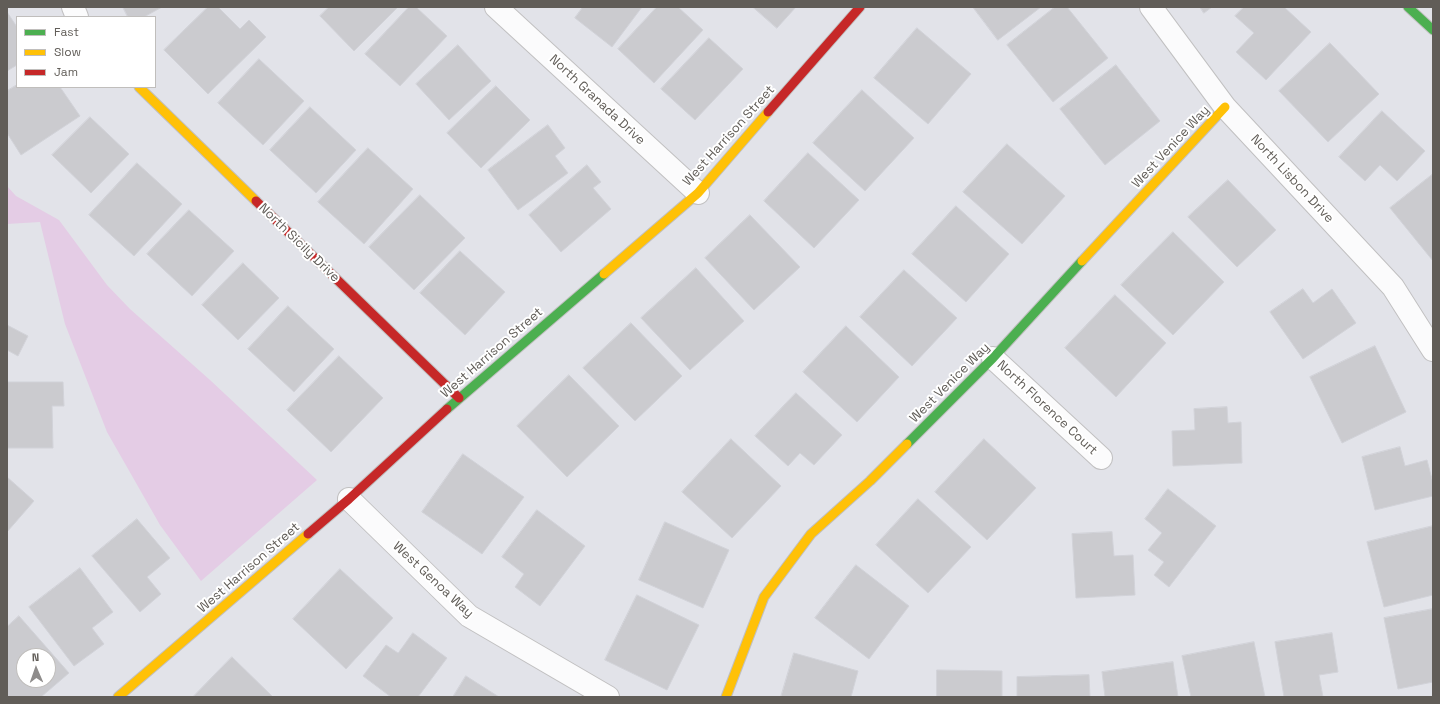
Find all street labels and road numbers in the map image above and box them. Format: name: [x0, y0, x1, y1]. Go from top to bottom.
street label: North Granada Drive: [546, 52, 648, 148]
street label: West Harrison Street: [680, 83, 778, 189]
street label: West Venice Way: [1129, 103, 1213, 191]
street label: North Lisbon Drive: [1247, 132, 1337, 226]
street label: North Sicily Drive: [255, 200, 343, 286]
street label: West Harrison Street: [438, 305, 546, 401]
street label: West Venice Way: [907, 340, 993, 426]
street label: North Florence Court: [994, 357, 1100, 459]
street label: West Harrison Street: [195, 520, 303, 616]
street label: West Genoa Way: [389, 539, 477, 621]

